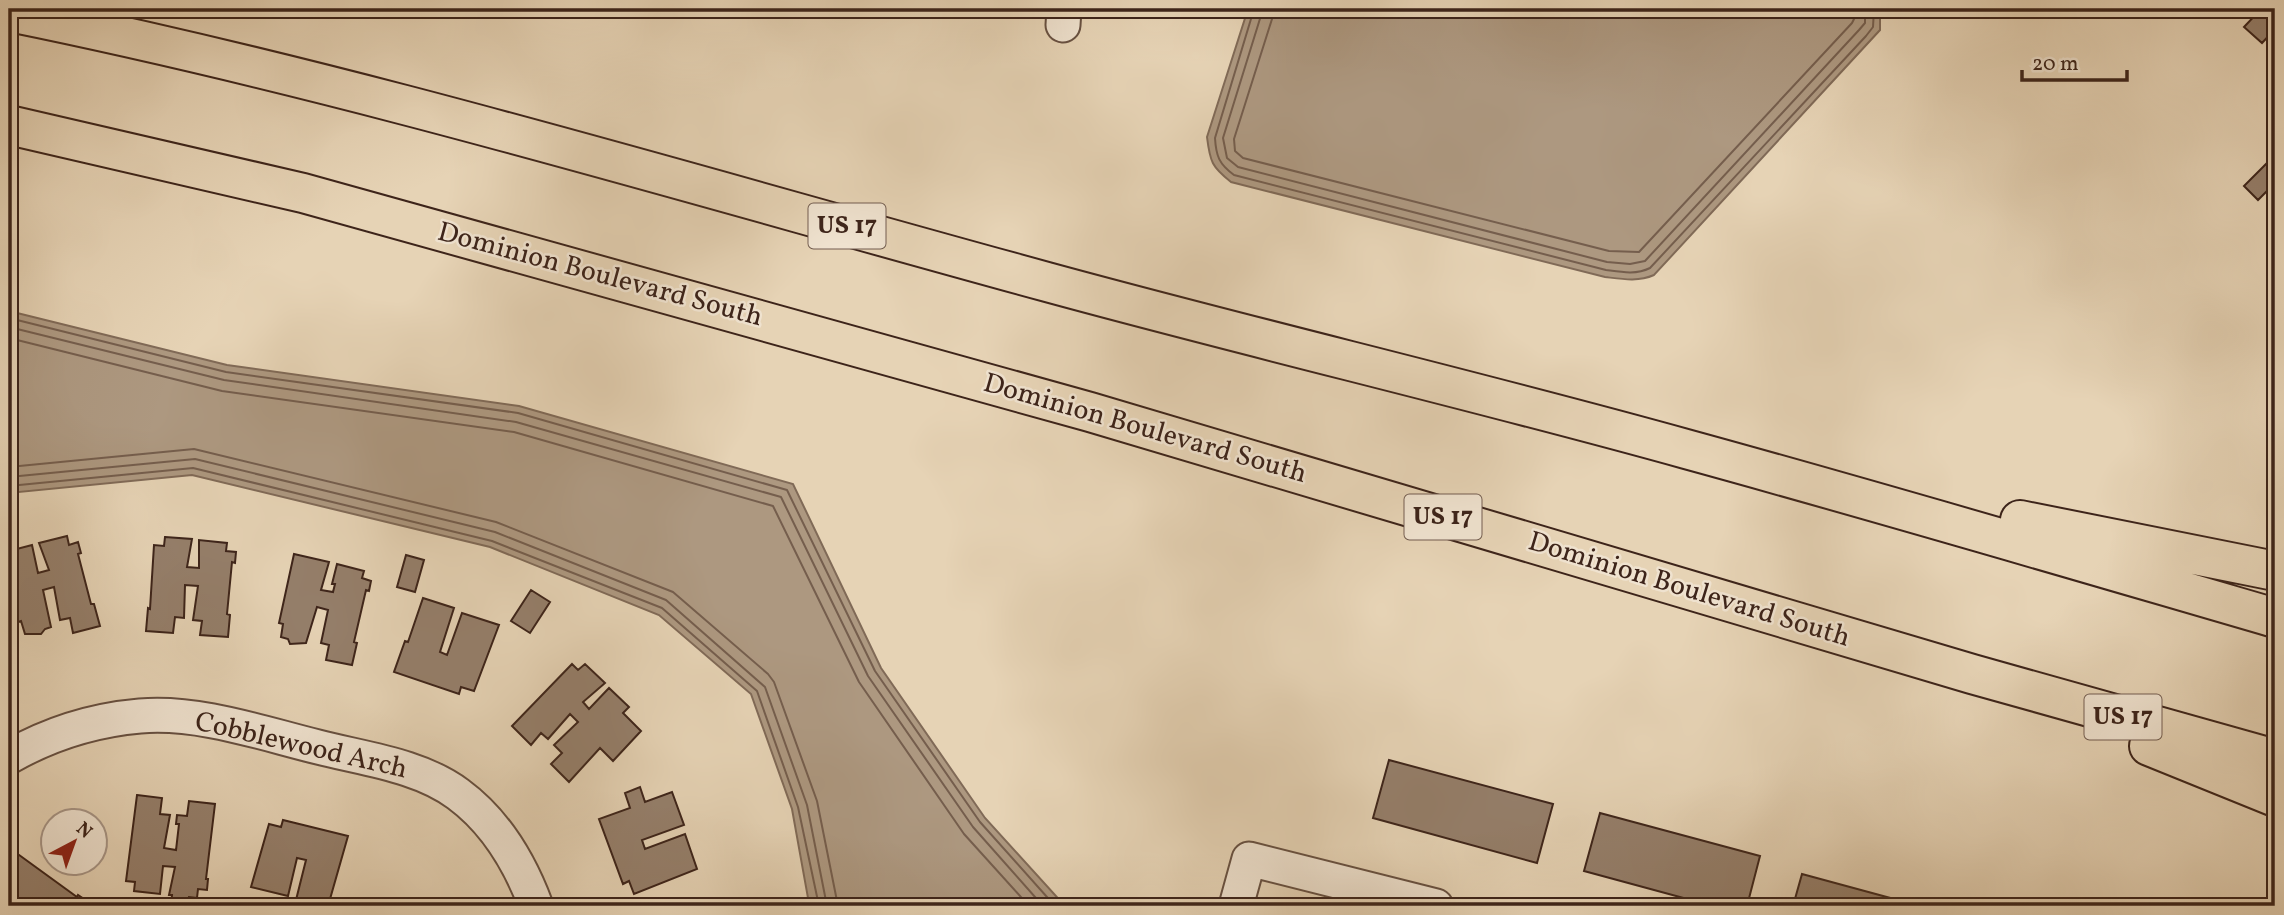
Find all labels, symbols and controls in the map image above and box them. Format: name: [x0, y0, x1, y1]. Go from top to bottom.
scale bar: [2022, 38, 2126, 82]
text: 20 m: [2032, 50, 2078, 79]
road number: US 17: [808, 204, 886, 248]
street label: Dominion Boulevard South: [433, 213, 767, 337]
street label: Dominion Boulevard South: [979, 364, 1311, 494]
road number: US 17: [1404, 495, 1482, 540]
street label: Dominion Boulevard South: [1523, 522, 1855, 658]
road number: US 17: [2084, 694, 2162, 740]
street label: Cobblewood Arch: [191, 703, 411, 789]
north arrow: [38, 806, 108, 876]
text: N: [70, 816, 98, 845]

